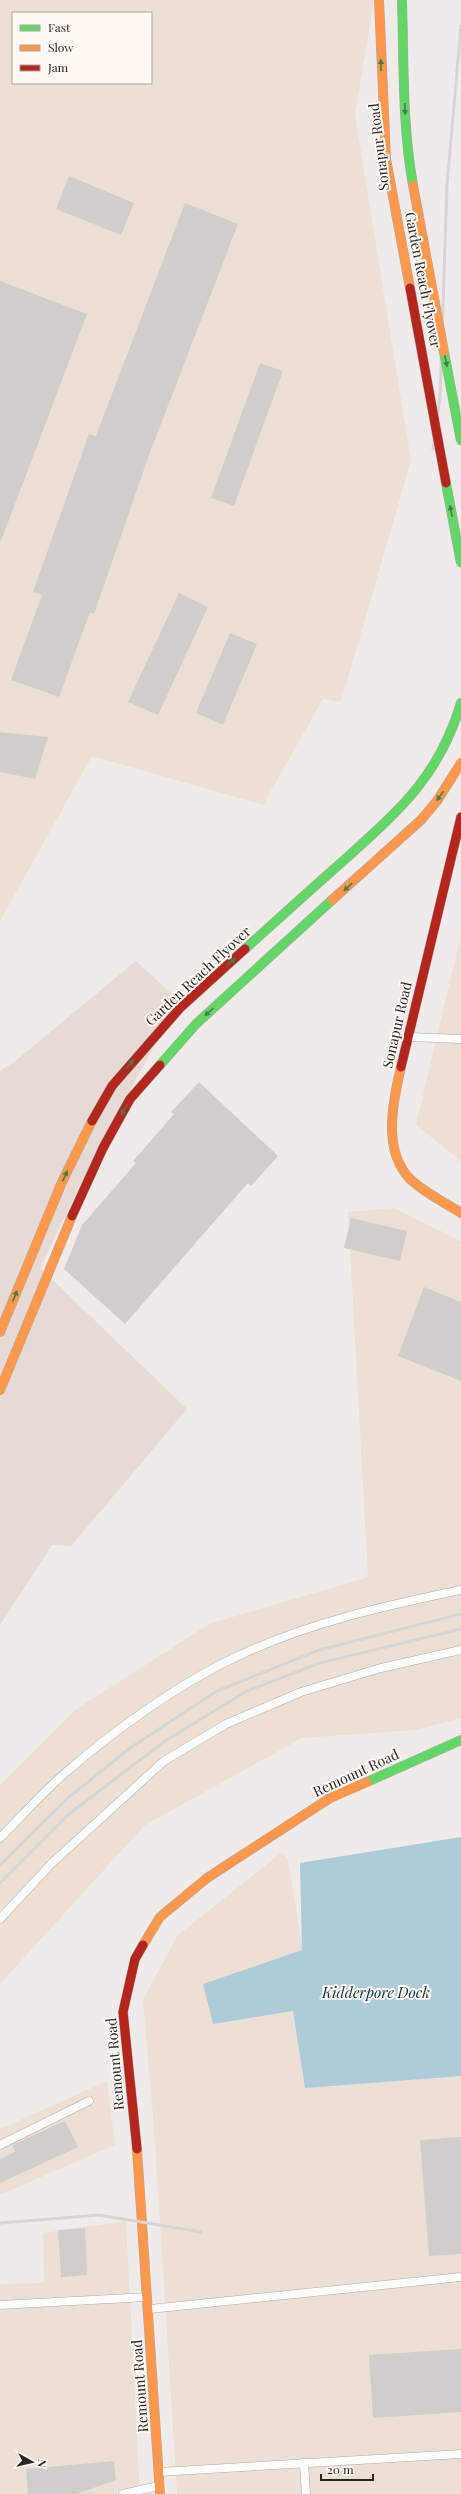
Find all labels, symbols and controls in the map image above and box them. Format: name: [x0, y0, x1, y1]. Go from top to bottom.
legend: [12, 12, 152, 84]
text: Fast: [48, 19, 71, 35]
text: Slow: [48, 39, 74, 55]
one-way arrow: [378, 58, 384, 71]
text: Jam: [47, 59, 69, 75]
street label: Sonapur Road: [364, 102, 393, 192]
one-way arrow: [401, 103, 408, 115]
street label: Garden Reach Flyover: [401, 210, 446, 350]
one-way arrow: [444, 355, 450, 367]
one-way arrow: [448, 505, 454, 517]
one-way arrow: [436, 791, 444, 802]
one-way arrow: [342, 883, 353, 892]
street label: Garden Reach Flyover: [141, 921, 255, 1030]
one-way arrow: [227, 958, 236, 967]
street label: Sonapur Road: [377, 980, 416, 1070]
one-way arrow: [204, 1007, 215, 1016]
one-way arrow: [126, 1058, 134, 1069]
one-way arrow: [121, 1104, 128, 1116]
one-way arrow: [62, 1170, 68, 1181]
one-way arrow: [12, 1290, 18, 1301]
street label: Remount Road: [310, 1744, 402, 1801]
water label: Kidderpore Dock: [321, 1982, 430, 2002]
street label: Remount Road: [101, 2017, 128, 2111]
street label: Remount Road: [127, 2339, 152, 2433]
north arrow: [12, 2442, 52, 2482]
scale bar: [321, 2456, 373, 2482]
text: N: [34, 2458, 50, 2468]
text: 20 m: [327, 2461, 354, 2477]

